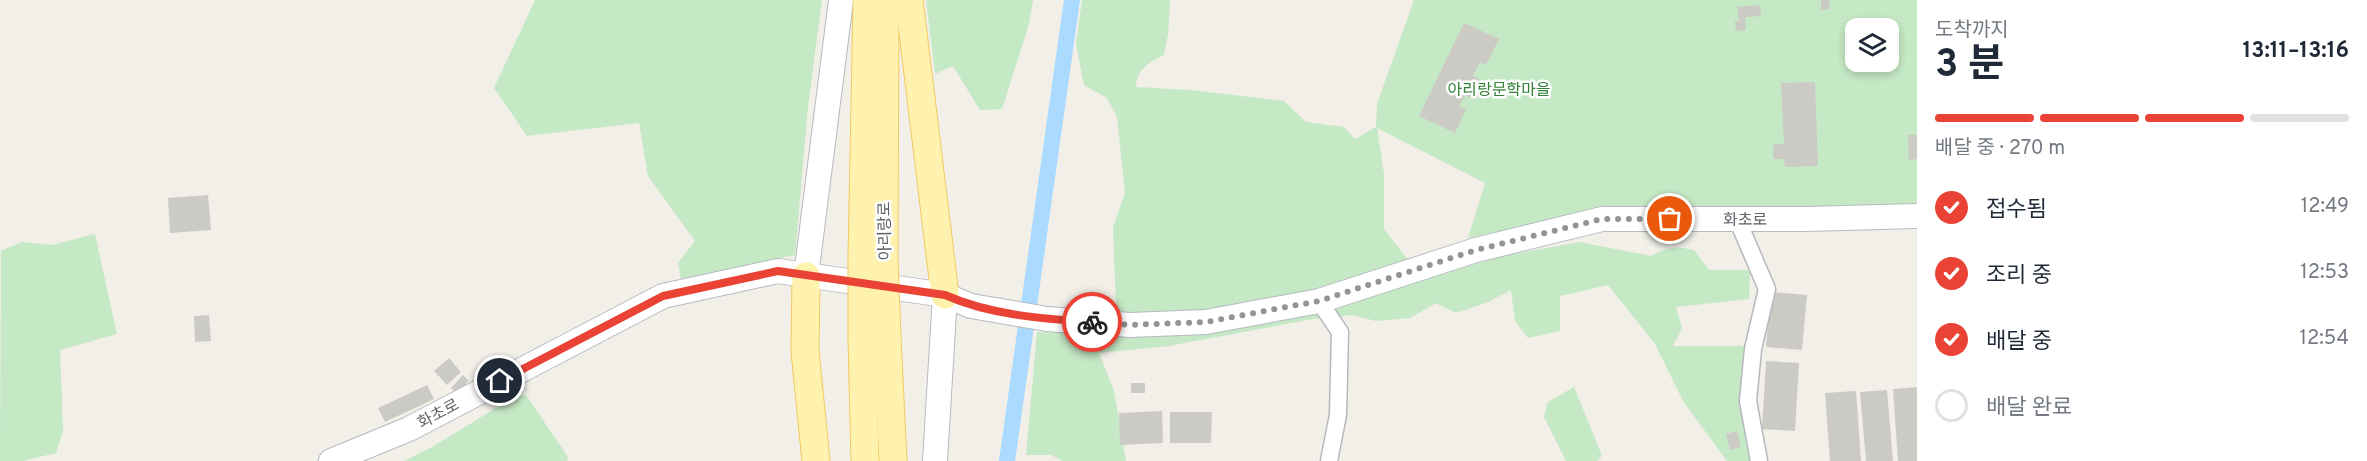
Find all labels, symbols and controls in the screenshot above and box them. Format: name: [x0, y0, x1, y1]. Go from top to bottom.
map controls: [1845, 18, 1899, 72]
button: layers: [1845, 18, 1899, 72]
text: 도착까지: [1935, 18, 2009, 44]
text: 13:11–13:16: [2242, 38, 2349, 65]
text: 3 분: [1935, 42, 2004, 91]
park label: 아리랑문학마을: [1447, 81, 1551, 101]
text: 배달 중 · 270 m: [1935, 136, 2065, 162]
icon: check: [1935, 191, 1968, 224]
pin: [1644, 193, 1695, 244]
text: 12:49: [2301, 194, 2349, 220]
text: 접수됨: [1986, 197, 2047, 224]
street label: 아리랑로: [875, 201, 897, 261]
icon: bag: [1653, 202, 1686, 235]
street label: 화초로: [1723, 211, 1767, 231]
icon: check: [1935, 257, 1968, 290]
text: 12:53: [2300, 260, 2349, 286]
text: 조리 중: [1986, 263, 2052, 290]
courier: [1062, 292, 1122, 352]
icon: bike: [1076, 306, 1109, 339]
icon: check: [1935, 323, 1968, 356]
text: 12:54: [2300, 326, 2349, 352]
text: 배달 중: [1986, 329, 2052, 356]
pin: [474, 355, 525, 406]
icon: home: [483, 364, 516, 397]
street label: 화초로: [415, 395, 463, 434]
text: 배달 완료: [1986, 395, 2072, 422]

